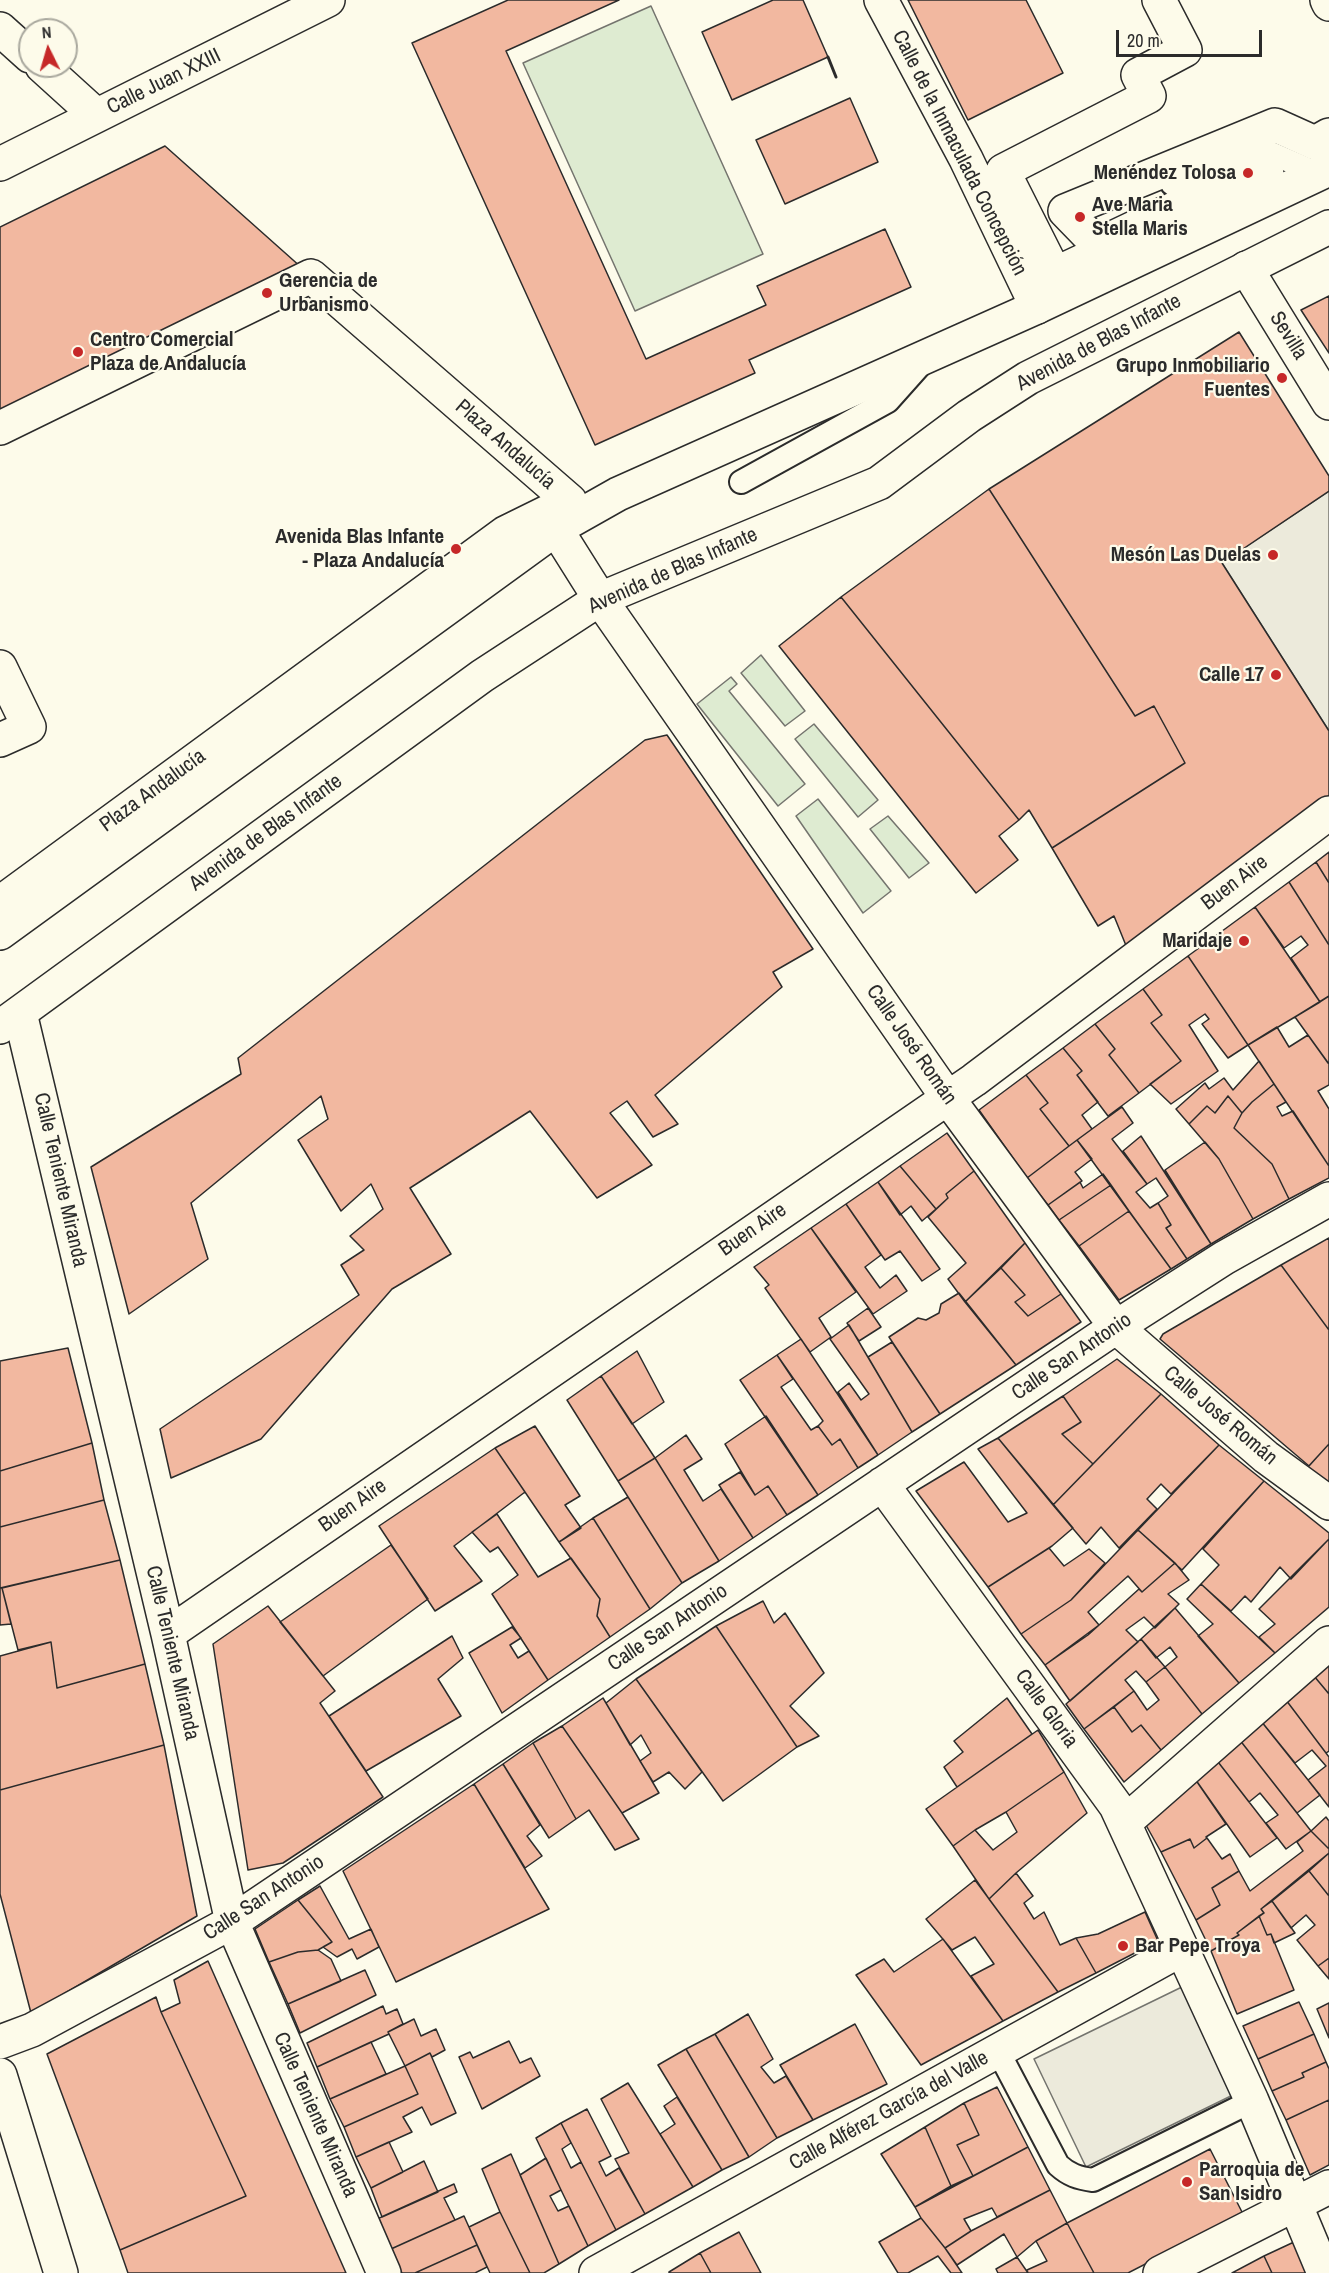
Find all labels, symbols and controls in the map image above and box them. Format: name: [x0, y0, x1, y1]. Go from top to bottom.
north arrow: [18, 18, 78, 78]
scale bar: [1119, 18, 1264, 56]
text: N: [41, 21, 52, 43]
street label: Calle de la Inmaculada Concepción: [886, 26, 1032, 280]
text: 20 m: [1127, 28, 1160, 53]
street label: Calle Juan XXIII: [103, 44, 225, 120]
place label: Menéndez Tolosa: [1094, 160, 1236, 186]
marker: Menéndez Tolosa: [1241, 166, 1255, 180]
place label: Ave Maria Stella Maris: [1092, 192, 1188, 242]
marker: Ave Maria Stella Maris: [1073, 210, 1087, 224]
place label: Gerencia de Urbanismo: [279, 268, 378, 318]
marker: Gerencia de Urbanismo: [260, 286, 274, 300]
street label: Avenida de Blas Infante: [1012, 289, 1186, 397]
street label: Sevilla: [1264, 307, 1312, 365]
place label: Centro Comercial Plaza de Andalucía: [90, 327, 246, 377]
marker: Centro Comercial Plaza de Andalucía: [71, 345, 85, 359]
place label: Grupo Inmobiliario Fuentes: [1116, 353, 1270, 403]
marker: Grupo Inmobiliario Fuentes: [1275, 371, 1289, 385]
street label: Plaza Andalucía: [450, 395, 560, 495]
street label: Avenida de Blas Infante: [584, 522, 762, 620]
place label: Avenida Blas Infante - Plaza Andalucía: [275, 524, 444, 574]
marker: Avenida Blas Infante - Plaza Andalucía: [449, 542, 463, 556]
place label: Mesón Las Duelas: [1111, 542, 1261, 568]
marker: Mesón Las Duelas: [1266, 548, 1280, 562]
place label: Calle 17: [1199, 662, 1264, 688]
marker: Calle 17: [1269, 668, 1283, 682]
street label: Plaza Andalucía: [95, 744, 211, 838]
street label: Avenida de Blas Infante: [185, 769, 347, 897]
street label: Buen Aire: [1197, 850, 1273, 916]
place label: Maridaje: [1162, 928, 1232, 954]
marker: Maridaje: [1237, 934, 1251, 948]
street label: Calle José Román: [860, 980, 962, 1110]
street label: Calle Teniente Miranda: [28, 1090, 92, 1270]
street label: Buen Aire: [714, 1198, 792, 1262]
street label: Calle San Antonio: [1007, 1308, 1137, 1406]
street label: Calle José Román: [1158, 1361, 1282, 1471]
street label: Buen Aire: [314, 1474, 392, 1538]
street label: Calle Teniente Miranda: [140, 1563, 204, 1743]
street label: Calle San Antonio: [603, 1579, 733, 1677]
street label: Calle Gloria: [1009, 1665, 1083, 1753]
street label: Calle San Antonio: [199, 1850, 329, 1946]
place label: Bar Pepe Troya: [1135, 1933, 1260, 1959]
marker: Bar Pepe Troya: [1116, 1939, 1130, 1953]
street label: Calle Teniente Miranda: [267, 2029, 363, 2201]
street label: Calle Alférez García del Valle: [785, 2046, 993, 2176]
place label: Parroquia de San Isidro: [1199, 2157, 1304, 2207]
marker: Parroquia de San Isidro: [1180, 2175, 1194, 2189]

